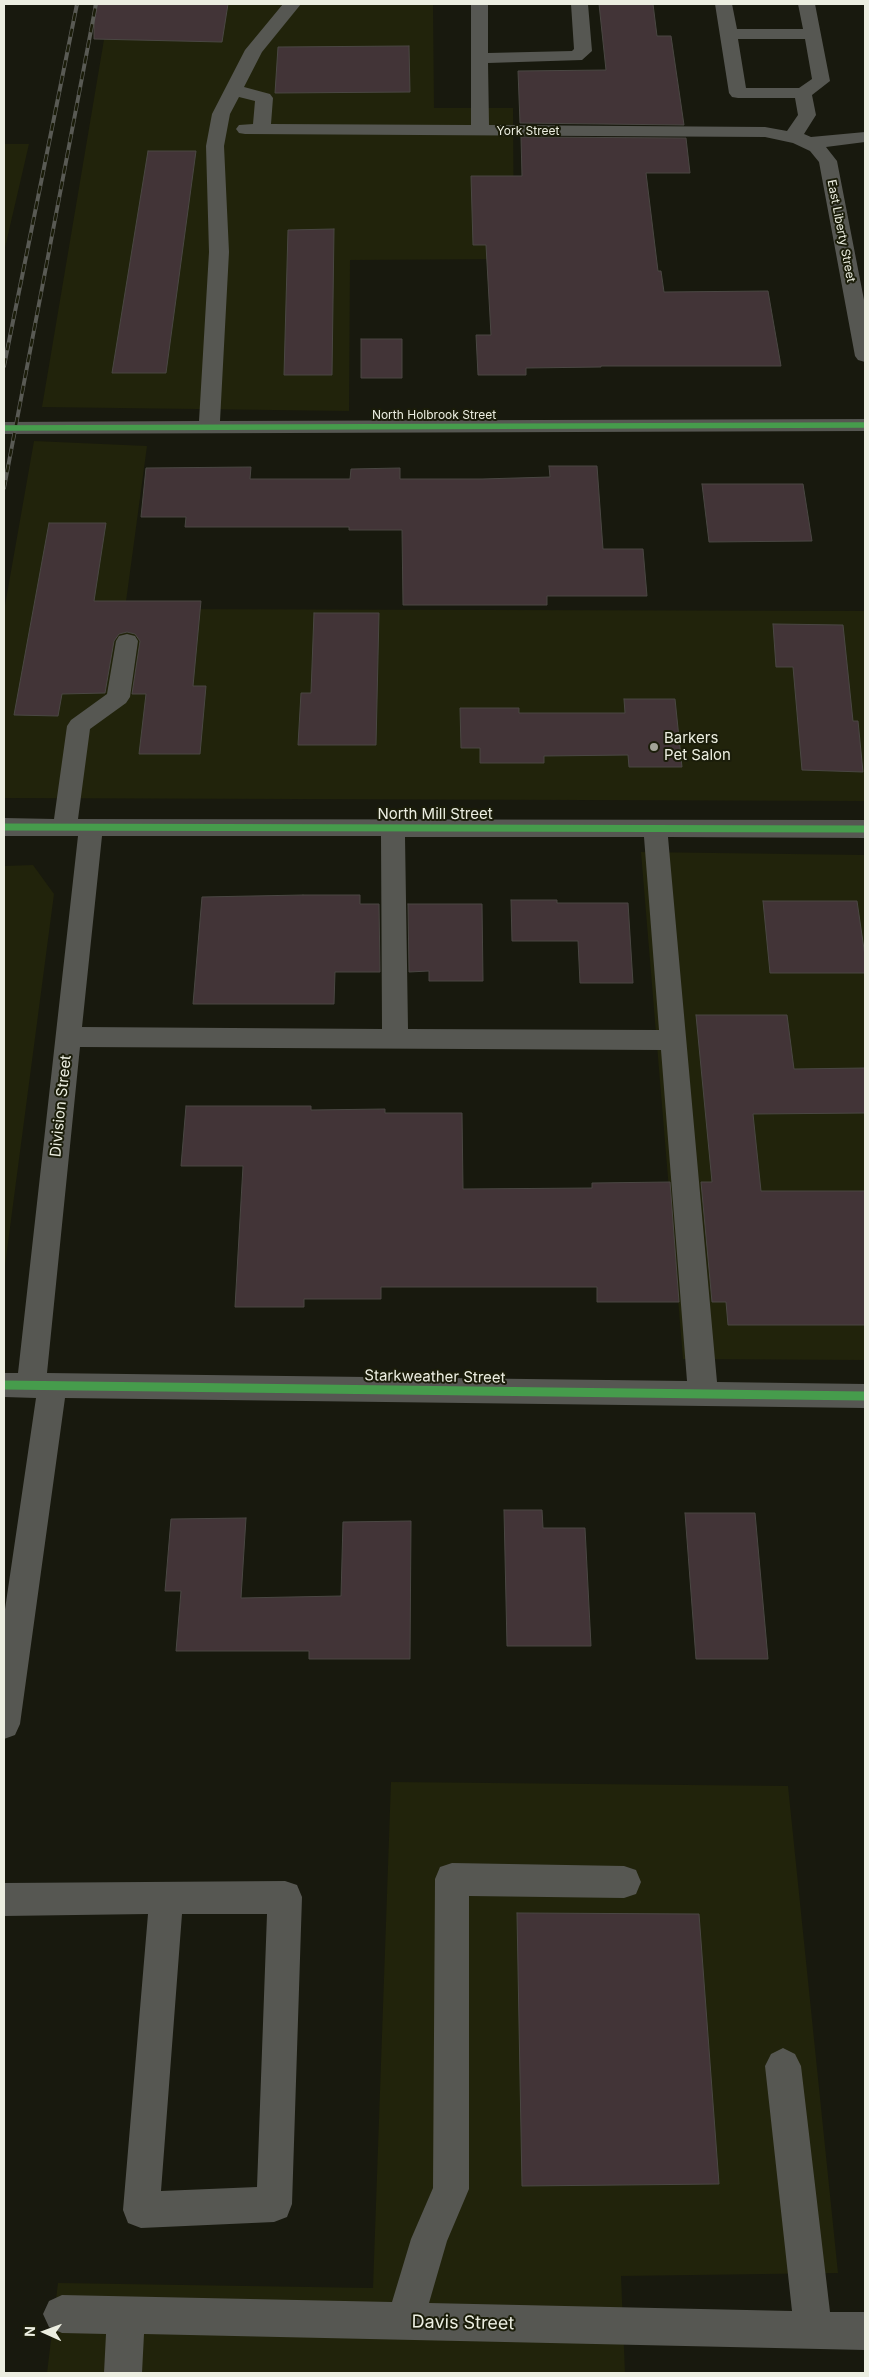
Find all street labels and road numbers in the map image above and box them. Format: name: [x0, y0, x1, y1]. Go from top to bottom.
street label: York Street: [497, 124, 559, 138]
street label: East Liberty Street: [824, 178, 858, 284]
street label: North Holbrook Street: [372, 408, 496, 422]
street label: North Mill Street: [377, 805, 493, 823]
street label: Division Street: [47, 1054, 75, 1158]
street label: Starkweather Street: [364, 1367, 506, 1387]
street label: Davis Street: [411, 2311, 515, 2335]

